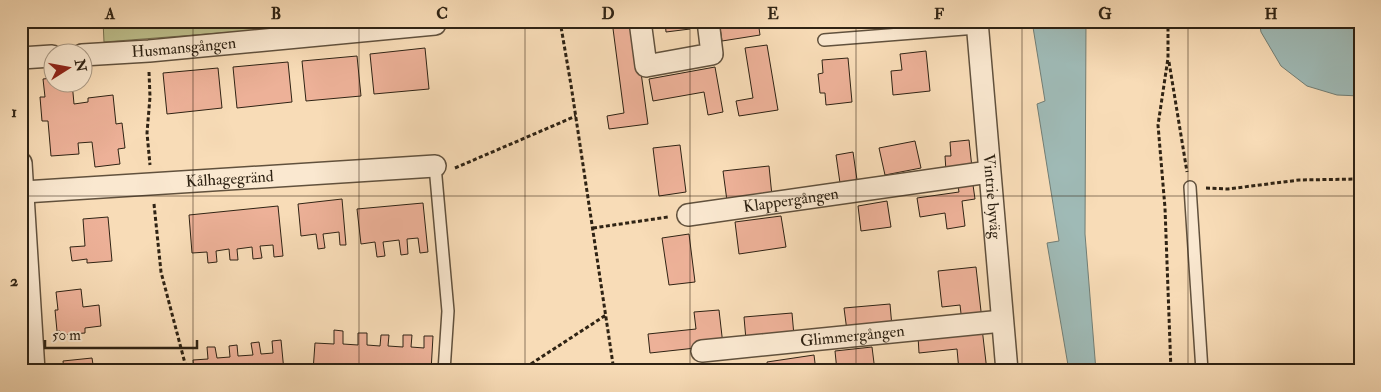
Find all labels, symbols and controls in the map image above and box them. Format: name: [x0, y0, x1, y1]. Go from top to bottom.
text: A: [104, 4, 116, 24]
text: B: [271, 4, 281, 24]
text: C: [436, 4, 448, 24]
text: D: [601, 4, 615, 24]
text: E: [767, 4, 779, 24]
text: F: [934, 4, 944, 24]
text: G: [1098, 4, 1112, 24]
text: H: [1264, 4, 1278, 24]
street label: Husmansgången: [131, 33, 237, 62]
north arrow: [42, 42, 92, 92]
text: N: [71, 57, 90, 74]
text: 1: [11, 102, 17, 122]
street label: Vintrie byväg: [978, 153, 1006, 241]
street label: Kålhagegränd: [185, 166, 274, 192]
street label: Klappergången: [742, 184, 840, 217]
text: 2: [10, 271, 18, 291]
scale bar: [45, 317, 198, 349]
street label: Glimmergången: [799, 321, 905, 351]
text: 50 m: [52, 326, 81, 345]

